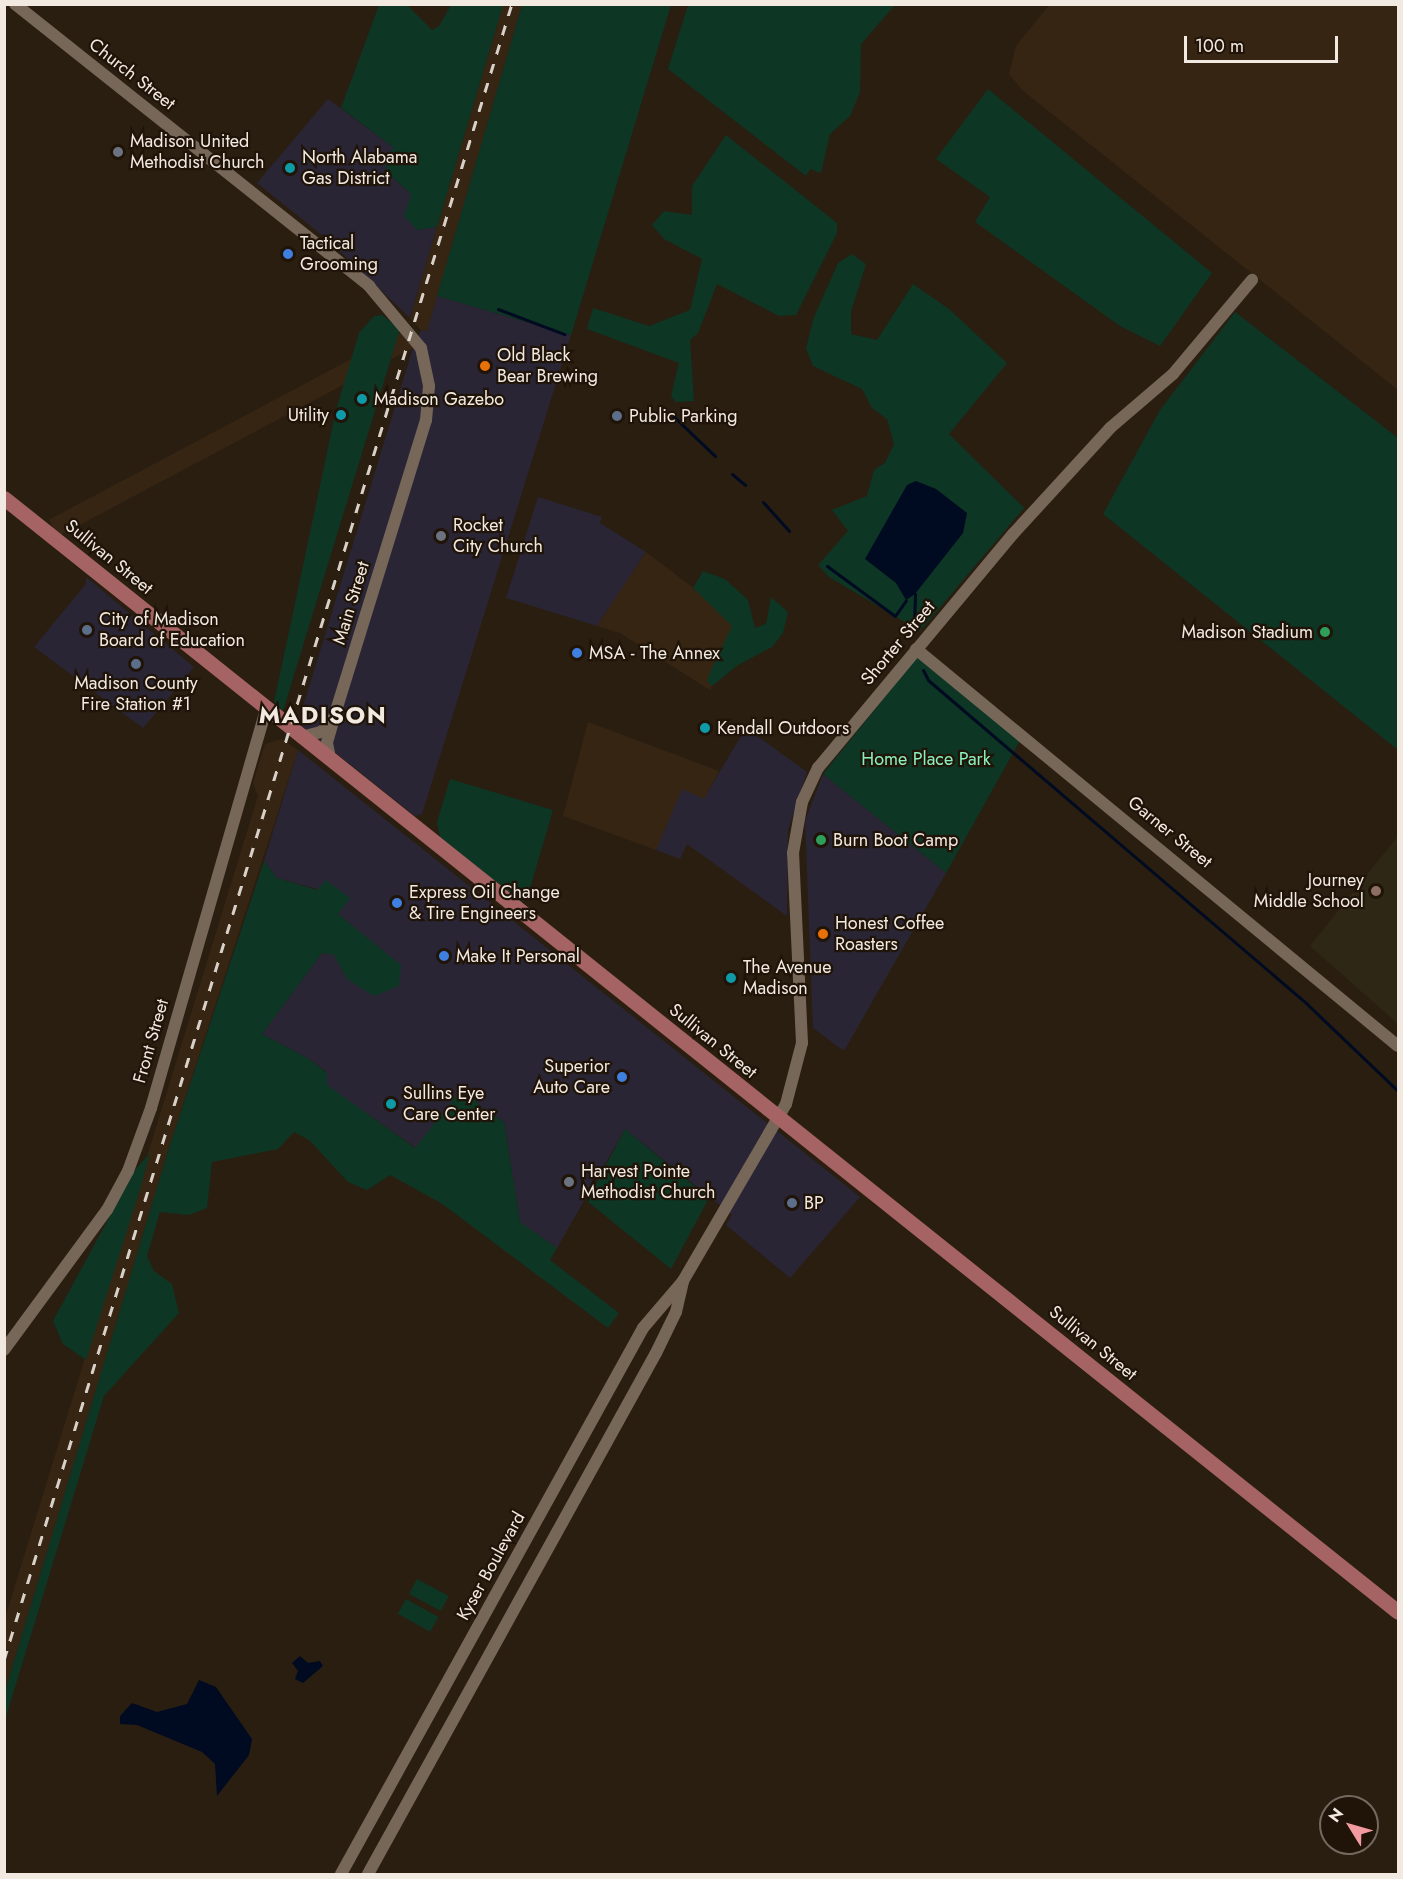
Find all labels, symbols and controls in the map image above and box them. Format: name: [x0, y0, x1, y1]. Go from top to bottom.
scale bar: [1187, 24, 1342, 62]
text: 100 m: [1195, 33, 1244, 59]
street label: Church Street: [85, 34, 179, 114]
place label: Madison United Methodist Church: [130, 131, 265, 174]
marker: Madison United Methodist Church: [111, 145, 125, 159]
place label: North Alabama Gas District: [302, 147, 417, 190]
marker: North Alabama Gas District: [283, 161, 297, 175]
place label: Tactical Grooming: [300, 233, 378, 276]
marker: Tactical Grooming: [281, 247, 295, 261]
place label: Old Black Bear Brewing: [497, 345, 598, 388]
marker: Old Black Bear Brewing: [478, 359, 492, 373]
place label: Madison Gazebo: [374, 388, 504, 410]
marker: Madison Gazebo: [355, 392, 369, 406]
place label: Utility: [288, 404, 329, 426]
place label: Public Parking: [629, 405, 738, 427]
marker: Utility: [334, 408, 348, 422]
marker: Public Parking: [610, 409, 624, 423]
street label: Sullivan Street: [61, 515, 157, 599]
place label: Rocket City Church: [453, 515, 543, 558]
marker: Rocket City Church: [434, 529, 448, 543]
street label: Main Street: [328, 559, 374, 647]
street label: Shorter Street: [856, 596, 940, 690]
place label: City of Madison Board of Education: [99, 609, 245, 652]
place label: Madison Stadium: [1182, 621, 1313, 643]
marker: City of Madison Board of Education: [80, 623, 94, 637]
marker: Madison Stadium: [1318, 625, 1332, 639]
place label: MSA - The Annex: [589, 642, 720, 664]
marker: MSA - The Annex: [570, 646, 584, 660]
marker: Madison County Fire Station #1: [129, 657, 143, 671]
place label: Madison County Fire Station #1: [74, 673, 198, 716]
district label: MADISON: [259, 701, 387, 729]
place label: Kendall Outdoors: [717, 717, 849, 739]
marker: Kendall Outdoors: [698, 721, 712, 735]
park label: Home Place Park: [861, 748, 991, 770]
street label: Garner Street: [1124, 792, 1216, 872]
place label: Burn Boot Camp: [833, 829, 958, 851]
marker: Burn Boot Camp: [814, 833, 828, 847]
place label: Journey Middle School: [1254, 870, 1364, 912]
place label: Express Oil Change & Tire Engineers: [409, 882, 560, 924]
marker: Journey Middle School: [1369, 884, 1383, 898]
marker: Express Oil Change & Tire Engineers: [390, 896, 404, 910]
place label: Honest Coffee Roasters: [835, 913, 944, 956]
marker: Honest Coffee Roasters: [816, 927, 830, 941]
place label: Make It Personal: [456, 945, 580, 967]
marker: Make It Personal: [437, 949, 451, 963]
place label: The Avenue Madison: [743, 957, 832, 1000]
marker: The Avenue Madison: [724, 971, 738, 985]
street label: Front Street: [129, 996, 173, 1086]
street label: Sullivan Street: [665, 999, 761, 1083]
place label: Superior Auto Care: [533, 1056, 610, 1098]
marker: Superior Auto Care: [615, 1070, 629, 1084]
place label: Sullins Eye Care Center: [403, 1083, 495, 1126]
marker: Sullins Eye Care Center: [384, 1097, 398, 1111]
place label: Harvest Pointe Methodist Church: [581, 1161, 716, 1204]
marker: Harvest Pointe Methodist Church: [562, 1175, 576, 1189]
place label: BP: [804, 1192, 824, 1214]
marker: BP: [785, 1196, 799, 1210]
street label: Sullivan Street: [1045, 1301, 1141, 1385]
street label: Kyser Boulevard: [452, 1508, 530, 1624]
north arrow: [1319, 1795, 1379, 1855]
text: N: [1323, 1803, 1349, 1827]

